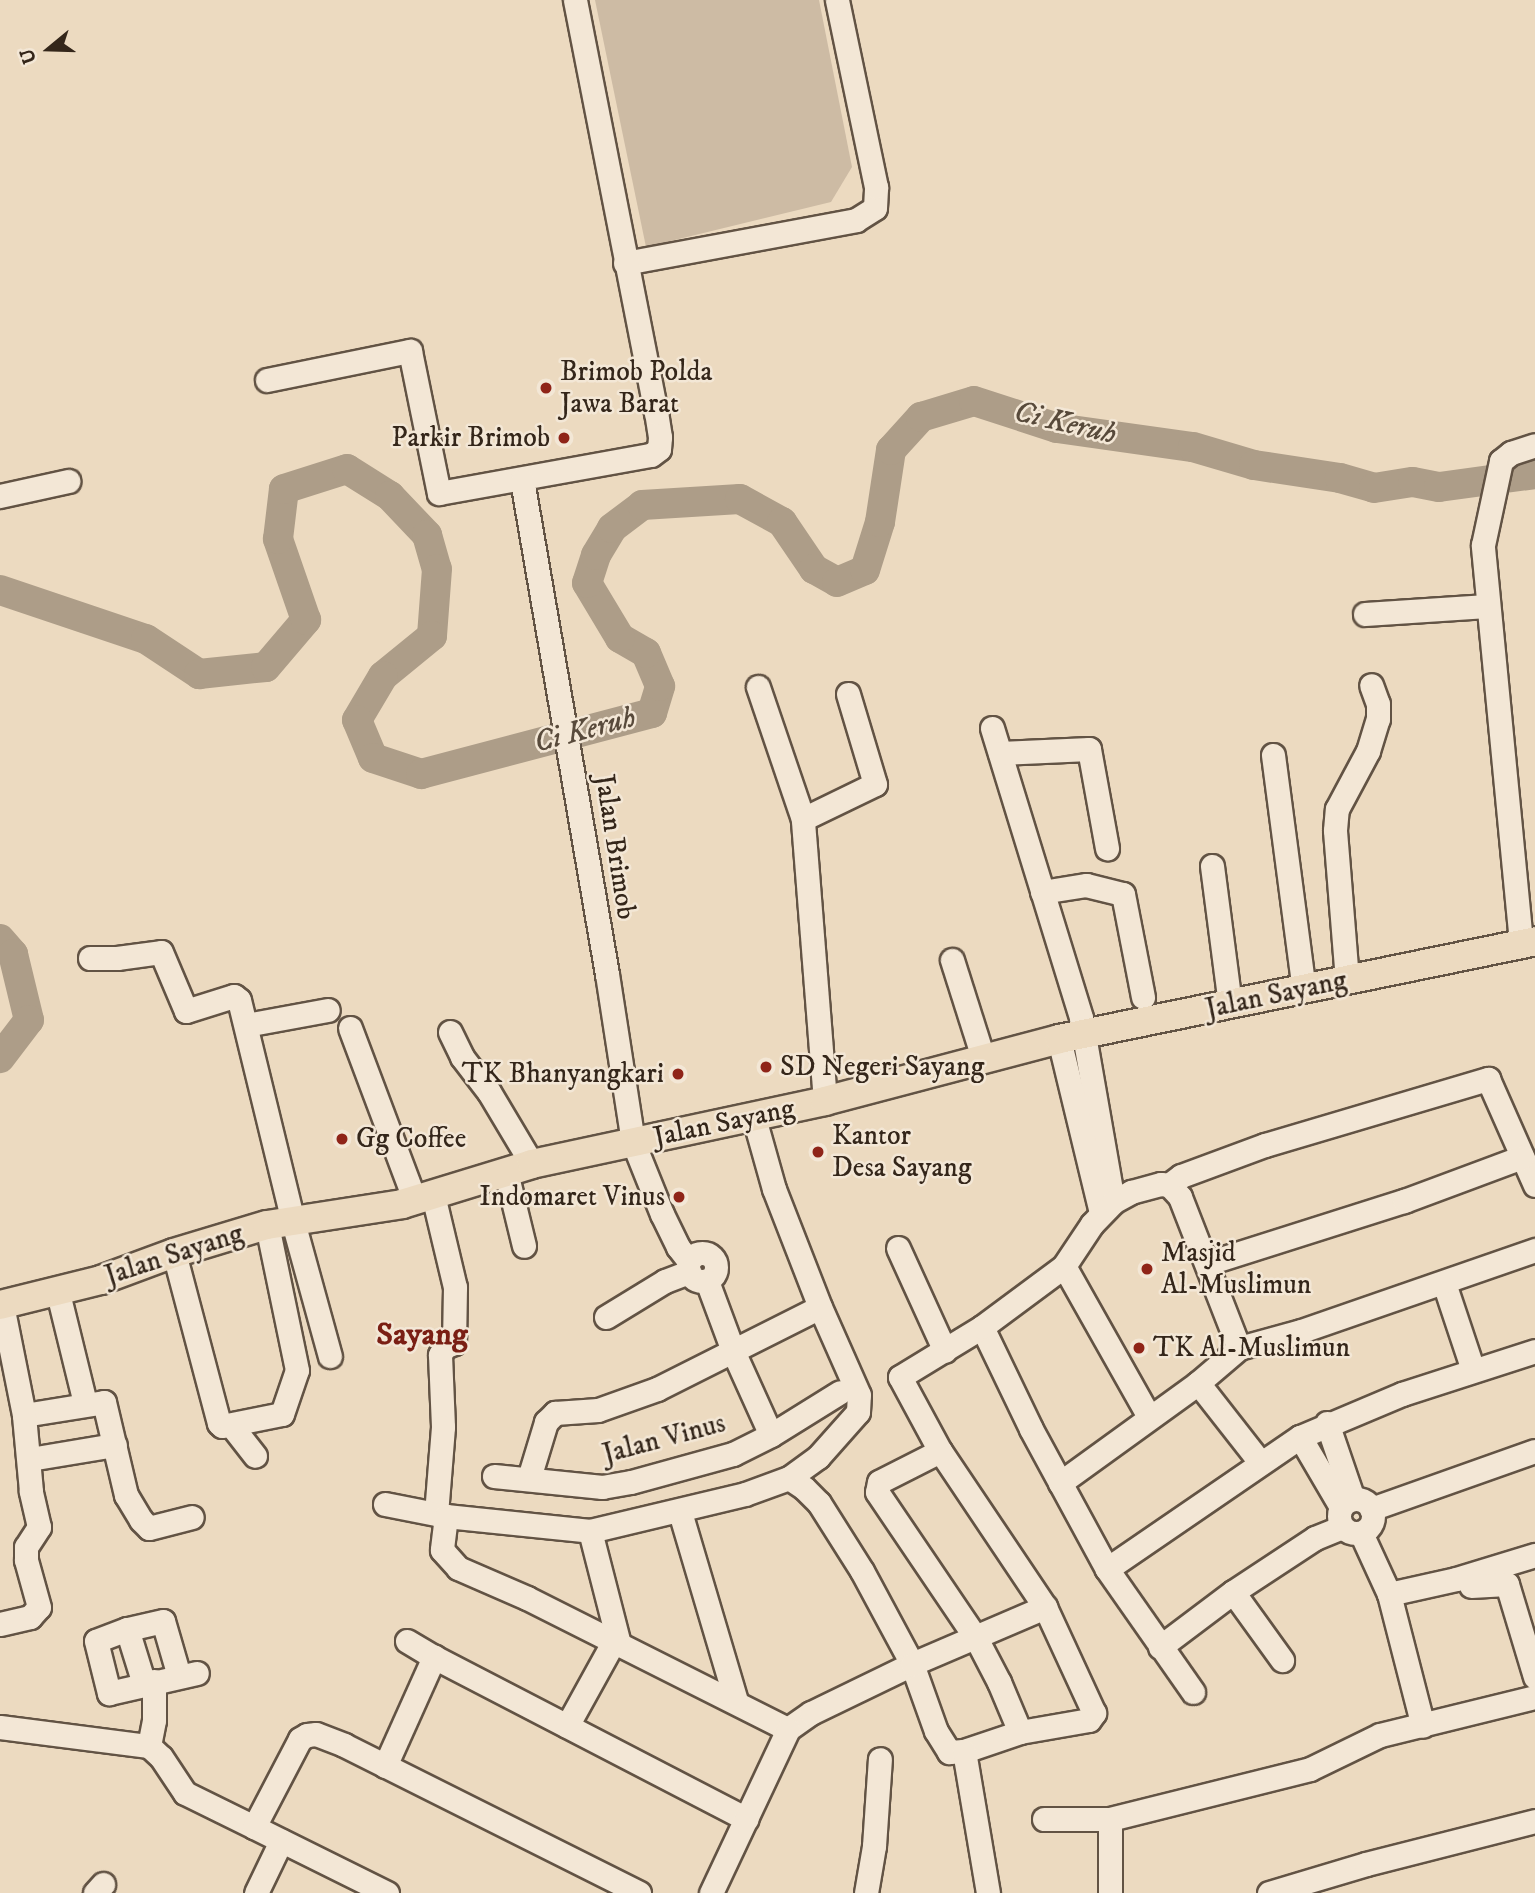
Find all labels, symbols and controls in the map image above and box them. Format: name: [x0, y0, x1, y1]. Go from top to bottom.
north arrow: [14, 14, 84, 84]
text: U: [15, 45, 42, 67]
place label: Brimob Polda Jawa Barat: [560, 355, 712, 421]
marker: Brimob Polda Jawa Barat: [538, 380, 554, 396]
water label: Ci Keruh: [1010, 395, 1120, 453]
place label: Parkir Brimob: [391, 421, 550, 455]
marker: Parkir Brimob: [556, 430, 572, 446]
water label: Ci Keruh: [530, 700, 640, 762]
street label: Jalan Brimob: [587, 772, 643, 922]
street label: Jalan Sayang: [1202, 964, 1350, 1026]
place label: SD Negeri Sayang: [780, 1050, 984, 1084]
place label: TK Bhanyangkari: [462, 1057, 664, 1091]
marker: SD Negeri Sayang: [758, 1059, 774, 1075]
marker: TK Bhanyangkari: [670, 1066, 686, 1082]
street label: Jalan Sayang: [650, 1092, 798, 1154]
place label: Kantor Desa Sayang: [832, 1119, 972, 1185]
place label: Gg Coffee: [356, 1122, 466, 1156]
marker: Gg Coffee: [334, 1131, 350, 1147]
marker: Kantor Desa Sayang: [810, 1144, 826, 1160]
place label: Indomaret Vinus: [479, 1180, 665, 1214]
marker: Indomaret Vinus: [671, 1189, 687, 1205]
street label: Jalan Sayang: [101, 1217, 247, 1293]
place label: Masjid Al-Muslimun: [1161, 1236, 1311, 1302]
marker: Masjid Al-Muslimun: [1139, 1261, 1155, 1277]
district label: Sayang: [376, 1316, 468, 1354]
place label: TK Al-Muslimun: [1153, 1331, 1350, 1365]
marker: TK Al-Muslimun: [1131, 1340, 1147, 1356]
street label: Jalan Vinus: [599, 1407, 729, 1471]

